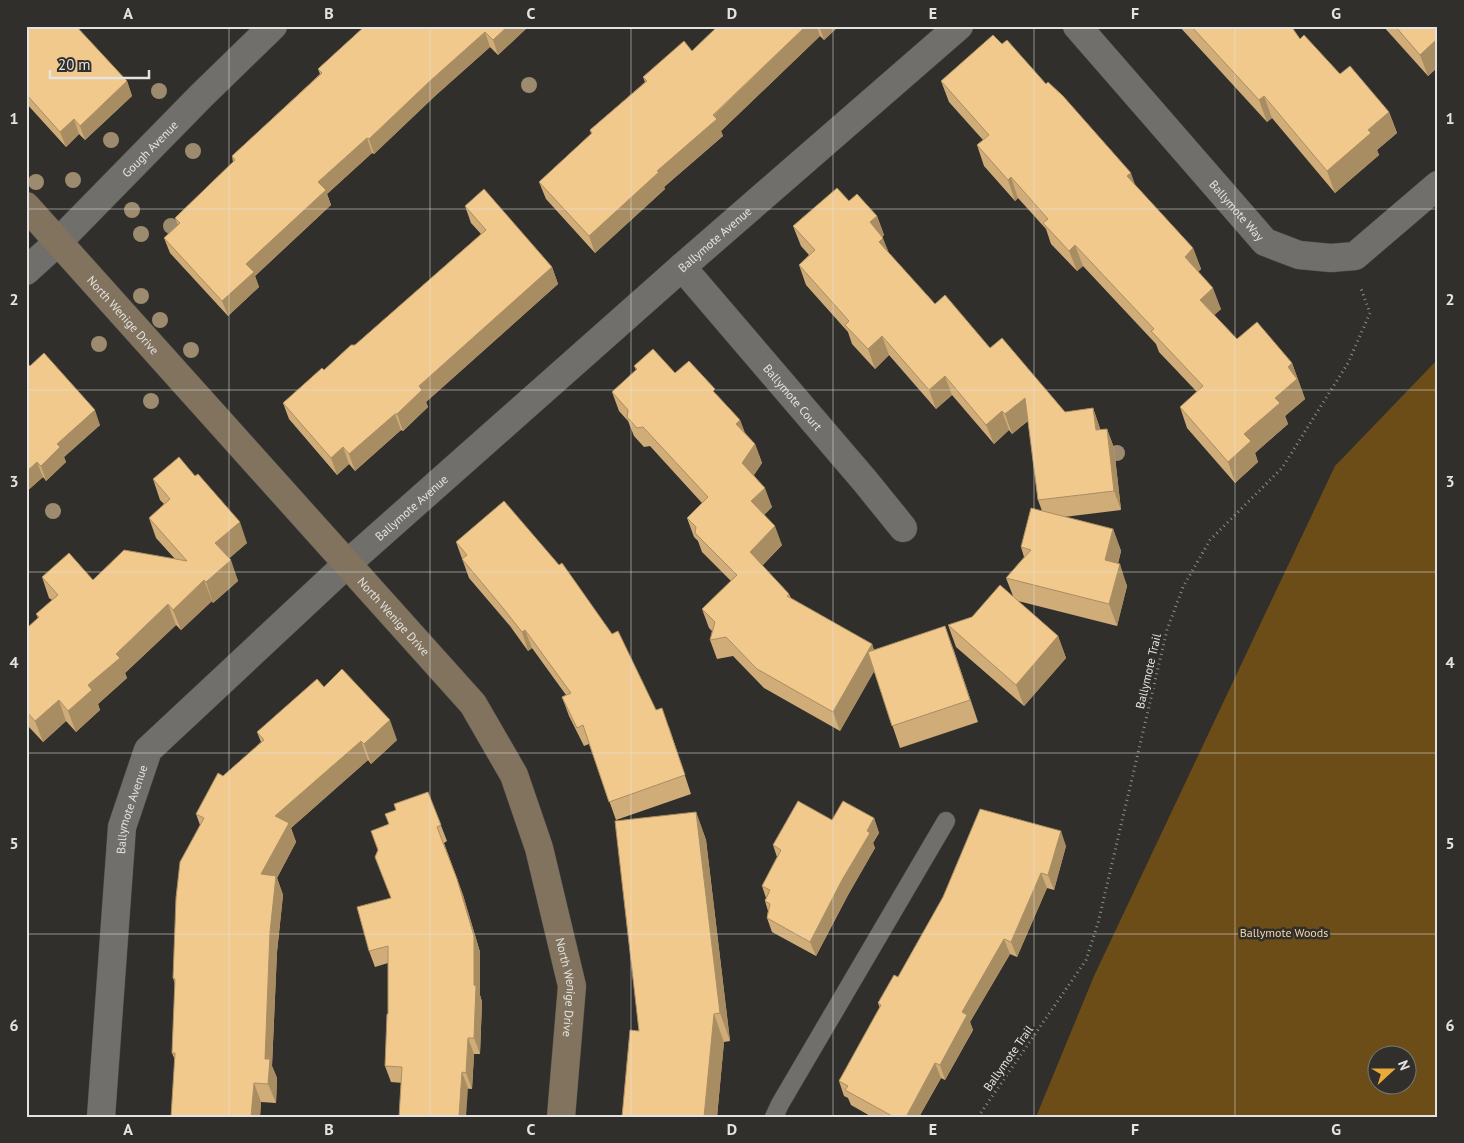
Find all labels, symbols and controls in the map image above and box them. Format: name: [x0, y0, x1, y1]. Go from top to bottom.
text: A: [123, 3, 133, 23]
text: B: [324, 3, 334, 23]
text: C: [527, 3, 536, 23]
text: D: [727, 3, 737, 23]
text: E: [929, 3, 937, 23]
text: F: [1131, 3, 1139, 23]
text: G: [1331, 3, 1341, 23]
scale bar: [50, 48, 149, 80]
text: 20 m: [58, 55, 91, 74]
text: 1: [9, 108, 19, 128]
text: 1: [1445, 108, 1455, 128]
street label: Gough Avenue: [118, 117, 181, 180]
street label: Ballymote Way: [1207, 177, 1268, 244]
street label: Ballymote Avenue: [675, 203, 754, 275]
street label: North Wenige Drive: [84, 272, 163, 357]
text: 2: [9, 289, 19, 309]
text: 2: [1445, 289, 1455, 309]
street label: Ballymote Court: [760, 361, 826, 433]
text: 3: [9, 471, 19, 491]
street label: Ballymote Avenue: [372, 471, 451, 543]
text: 3: [1445, 471, 1455, 491]
street label: North Wenige Drive: [355, 574, 433, 659]
street label: Ballymote Trail: [1132, 631, 1164, 710]
text: 4: [9, 652, 19, 672]
text: 4: [1445, 652, 1455, 672]
street label: Ballymote Avenue: [113, 763, 150, 854]
text: 5: [9, 833, 19, 853]
text: 5: [1445, 833, 1455, 853]
park label: Ballymote Woods: [1240, 925, 1328, 940]
street label: North Wenige Drive: [553, 936, 580, 1038]
text: 6: [9, 1015, 19, 1035]
text: 6: [1445, 1015, 1455, 1035]
street label: Ballymote Trail: [980, 1022, 1036, 1094]
north arrow: [1366, 1046, 1416, 1096]
text: N: [1394, 1058, 1414, 1073]
text: A: [123, 1119, 133, 1139]
text: B: [324, 1119, 334, 1139]
text: C: [527, 1119, 536, 1139]
text: D: [727, 1119, 737, 1139]
text: E: [929, 1119, 937, 1139]
text: F: [1131, 1119, 1139, 1139]
text: G: [1331, 1119, 1341, 1139]

